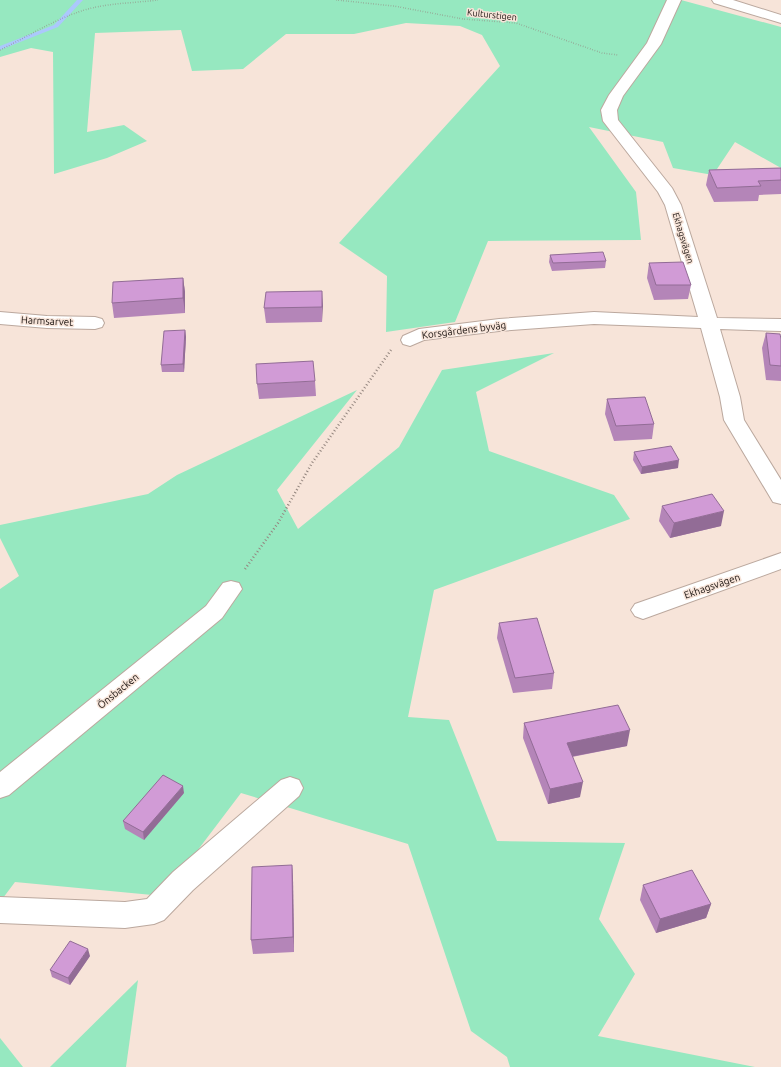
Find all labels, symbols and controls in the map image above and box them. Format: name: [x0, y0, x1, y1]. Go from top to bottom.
street label: Kulturstigen: [467, 7, 517, 23]
street label: Ekhagsvägen: [671, 211, 695, 265]
street label: Harmsarvet: [21, 314, 73, 328]
street label: Korsgårdens byväg: [421, 319, 507, 341]
street label: Ekhagsvägen: [683, 571, 741, 601]
street label: Önsbacken: [95, 671, 141, 711]

